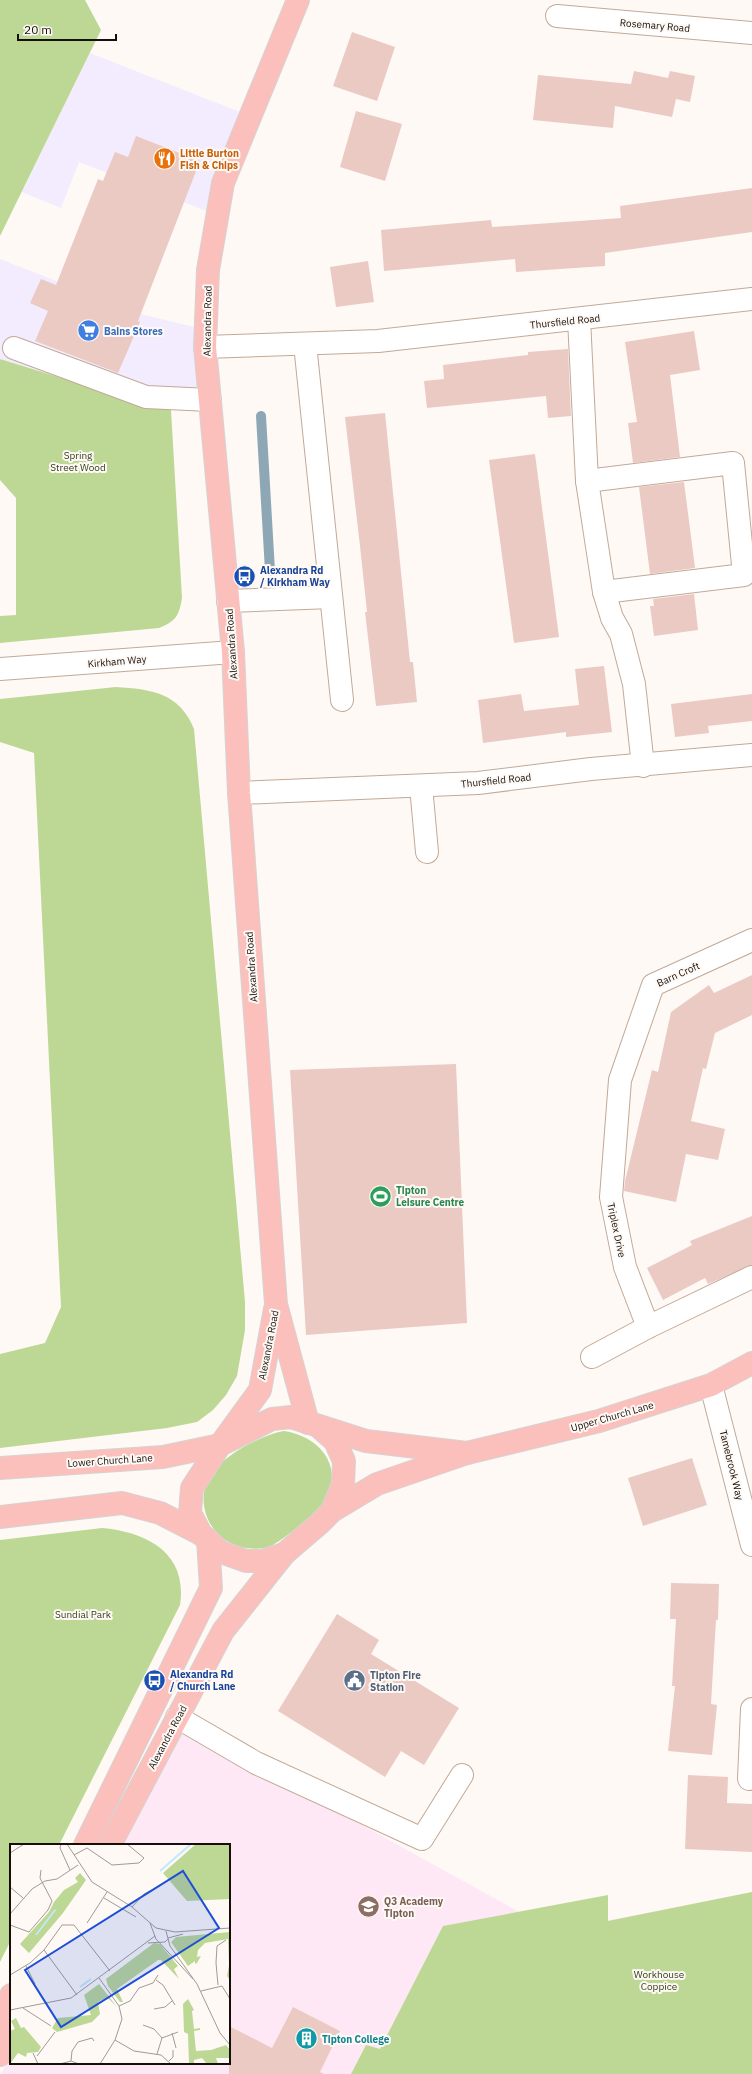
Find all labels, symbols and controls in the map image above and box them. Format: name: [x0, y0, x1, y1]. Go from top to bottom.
scale bar: [18, 16, 116, 42]
street label: Rosemary Road: [619, 16, 691, 35]
text: 20 m: [24, 22, 52, 37]
restaurant icon: Little Burton Fish & Chips: [151, 146, 177, 172]
place label: Little Burton Fish & Chips: [180, 147, 239, 172]
street label: Alexandra Road: [200, 286, 215, 356]
street label: Thursfield Road: [529, 311, 601, 332]
supermarket icon: Bains Stores: [75, 318, 101, 344]
place label: Bains Stores: [104, 325, 163, 338]
park label: Spring Street Wood: [50, 449, 106, 474]
bus stop icon: Alexandra Rd / Kirkham Way: [231, 563, 257, 589]
place label: Alexandra Rd / Kirkham Way: [260, 564, 331, 589]
street label: Alexandra Road: [223, 608, 240, 680]
street label: Kirkham Way: [87, 652, 147, 671]
street label: Thursfield Road: [460, 770, 532, 791]
street label: Alexandra Road: [243, 931, 260, 1003]
street label: Barn Croft: [655, 959, 702, 990]
sports icon: Tipton Leisure Centre: [367, 1183, 393, 1209]
place label: Tipton Leisure Centre: [396, 1184, 465, 1209]
street label: Triplex Drive: [604, 1201, 629, 1259]
street label: Alexandra Road: [255, 1309, 282, 1381]
street label: Upper Church Lane: [569, 1398, 656, 1435]
street label: Tamebrook Way: [717, 1429, 747, 1502]
street label: Lower Church Lane: [67, 1451, 154, 1470]
park label: Sundial Park: [55, 1608, 112, 1621]
bus stop icon: Alexandra Rd / Church Lane: [141, 1667, 167, 1693]
place label: Alexandra Rd / Church Lane: [170, 1668, 236, 1693]
public building icon: Tipton Fire Station: [342, 1668, 368, 1694]
place label: Tipton Fire Station: [370, 1669, 421, 1694]
street label: Alexandra Road: [145, 1703, 190, 1772]
inset map: [10, 1844, 230, 2064]
school or university icon: Q3 Academy Tipton: [356, 1894, 382, 1920]
place label: Q3 Academy Tipton: [384, 1895, 444, 1920]
park label: Workhouse Coppice: [634, 1968, 685, 1993]
building icon: Tipton College: [293, 2026, 319, 2052]
place label: Tipton College: [322, 2033, 390, 2046]

